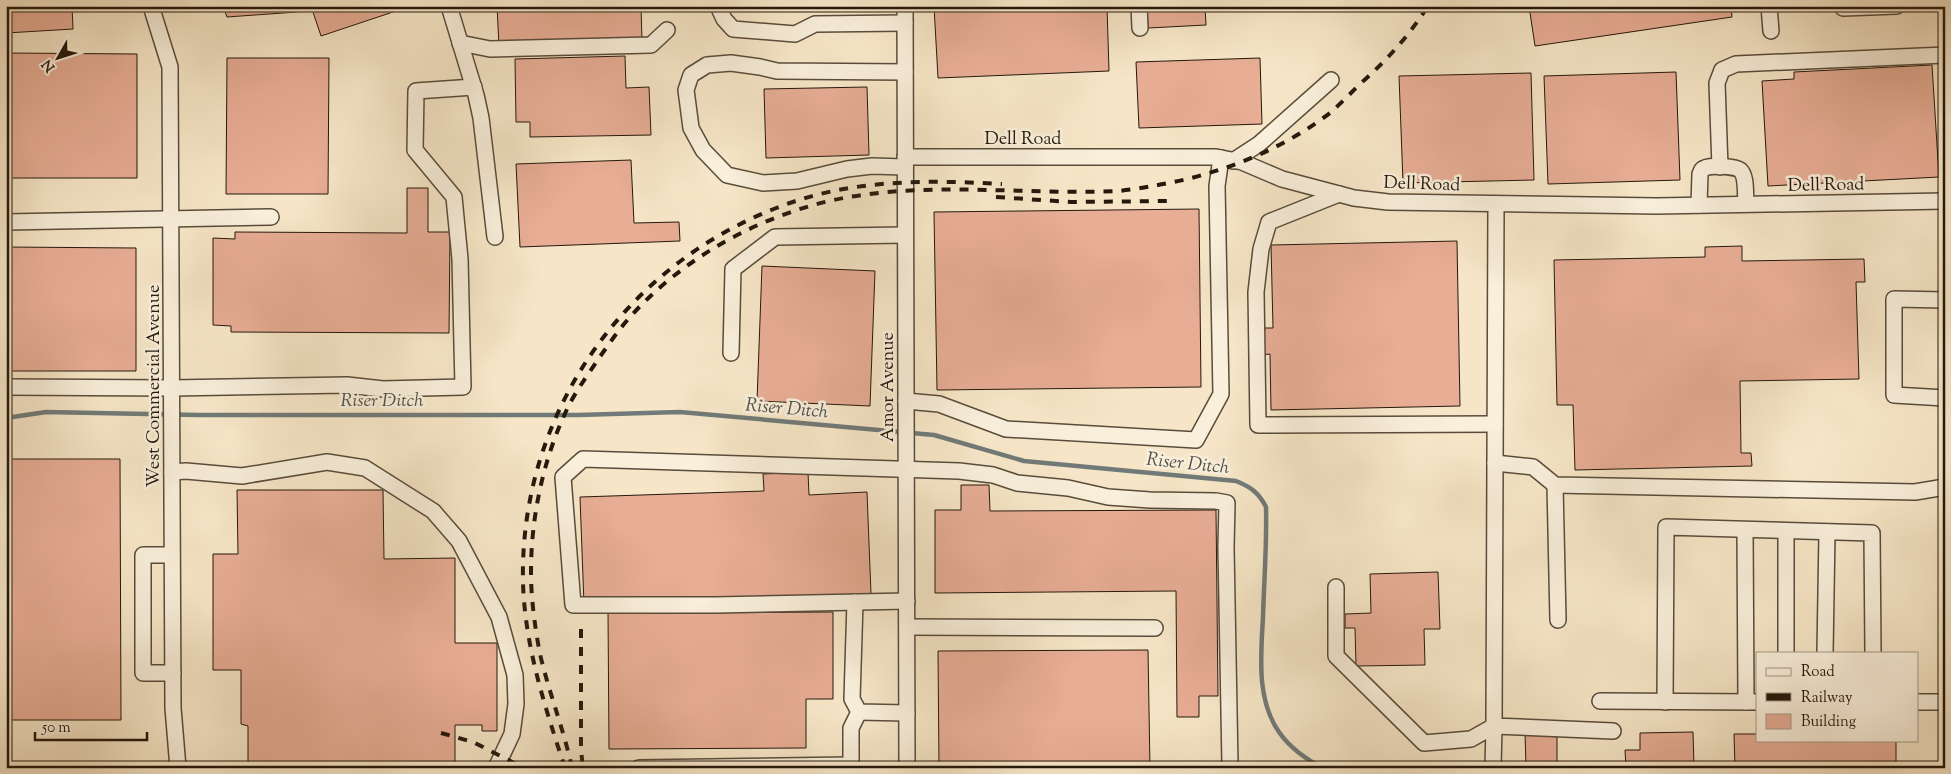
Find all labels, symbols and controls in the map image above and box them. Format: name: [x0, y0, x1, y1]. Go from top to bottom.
north arrow: [32, 32, 82, 82]
text: N: [38, 54, 61, 76]
street label: Dell Road: [985, 127, 1061, 153]
street label: Dell Road: [1383, 171, 1461, 199]
street label: Dell Road: [1787, 172, 1865, 200]
street label: West Commercial Avenue: [142, 285, 168, 487]
street label: Amor Avenue: [876, 332, 902, 442]
water label: Riser Ditch: [340, 388, 424, 415]
water label: Riser Ditch: [744, 392, 830, 427]
water label: Riser Ditch: [1145, 447, 1231, 482]
legend: [1756, 652, 1918, 742]
text: Road: [1801, 662, 1835, 683]
text: Railway: [1801, 688, 1853, 709]
scale bar: [35, 709, 148, 741]
text: Building: [1801, 712, 1856, 733]
text: 50 m: [41, 718, 71, 739]

